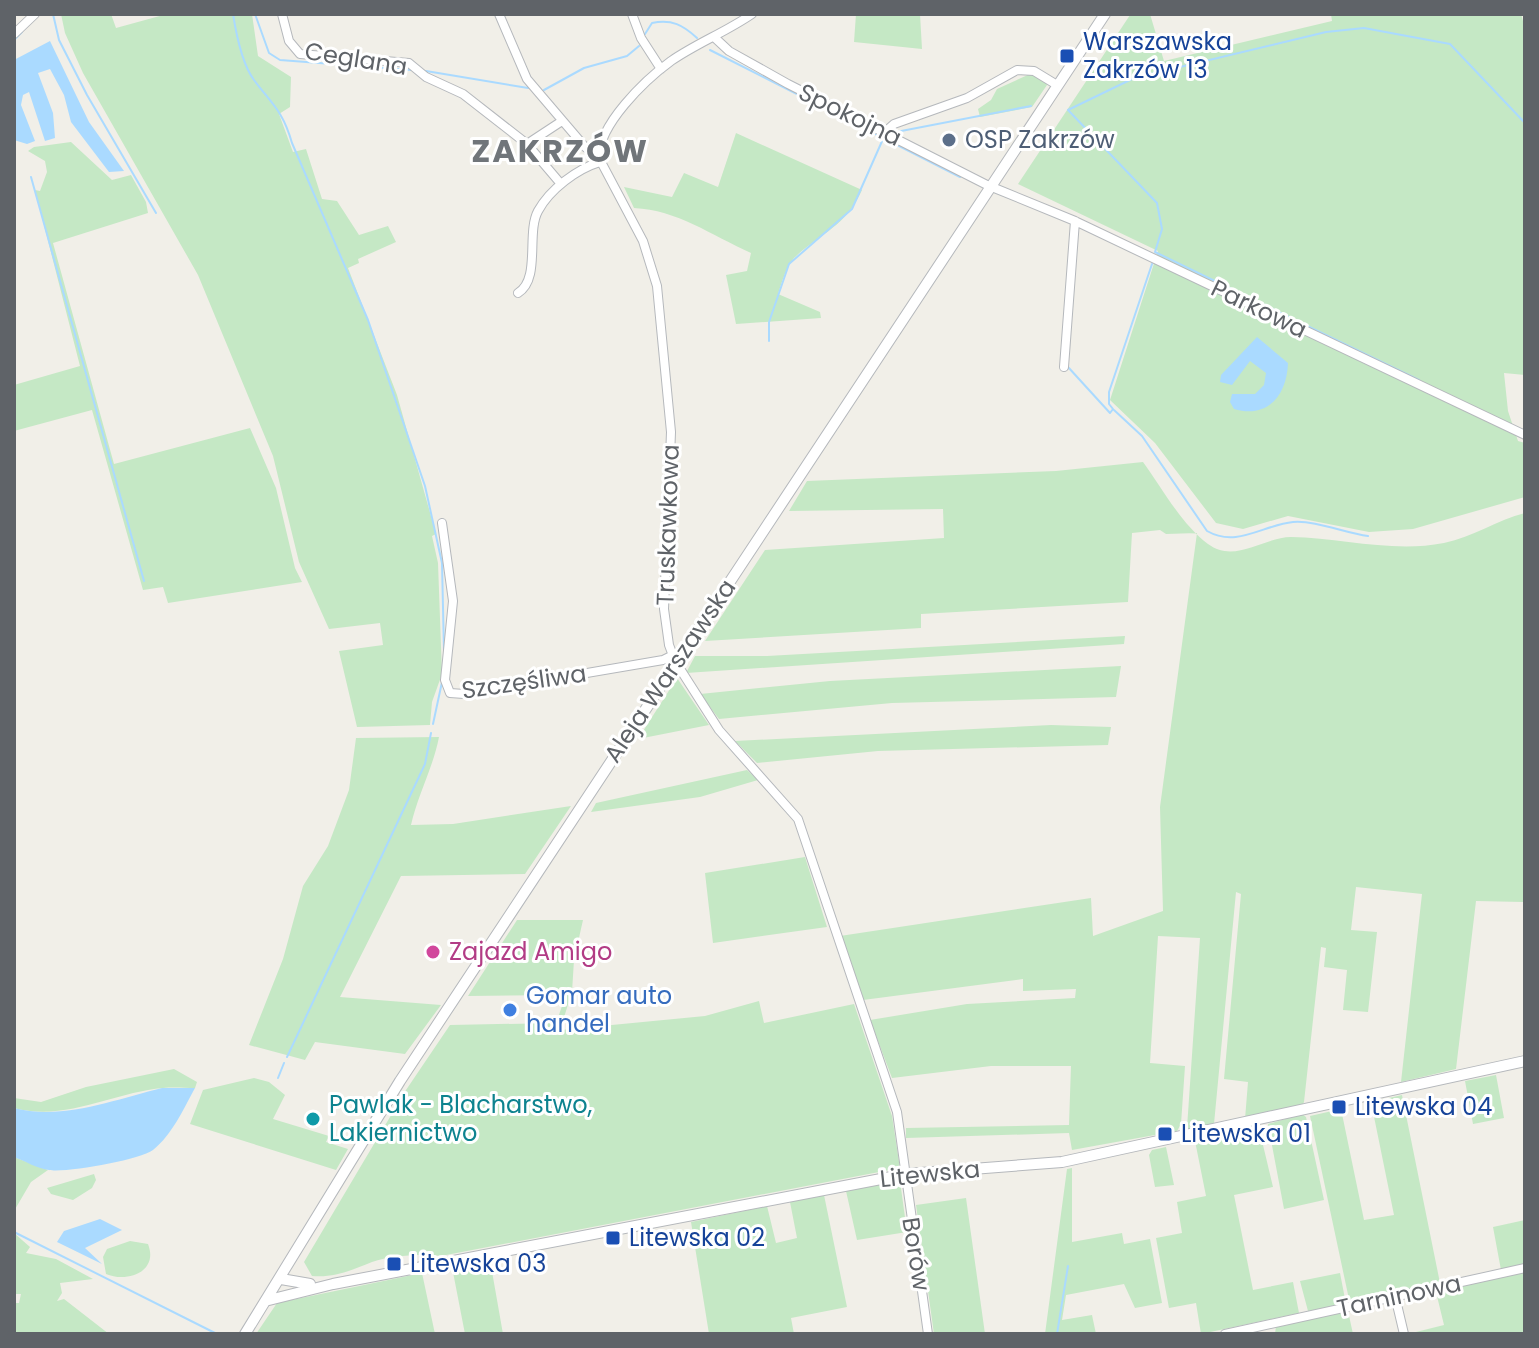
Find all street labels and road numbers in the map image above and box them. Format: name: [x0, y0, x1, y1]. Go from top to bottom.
street label: Ceglana: [302, 34, 410, 83]
street label: Spokojna: [793, 75, 907, 154]
street label: Parkowa: [1206, 271, 1313, 346]
street label: Truskawkowa: [648, 444, 687, 606]
street label: Aleja Warszawska: [596, 573, 743, 769]
street label: Szczęśliwa: [459, 656, 588, 707]
street label: Litewska: [878, 1152, 982, 1195]
street label: Borów: [894, 1215, 939, 1293]
street label: Tarninowa: [1334, 1266, 1464, 1325]

